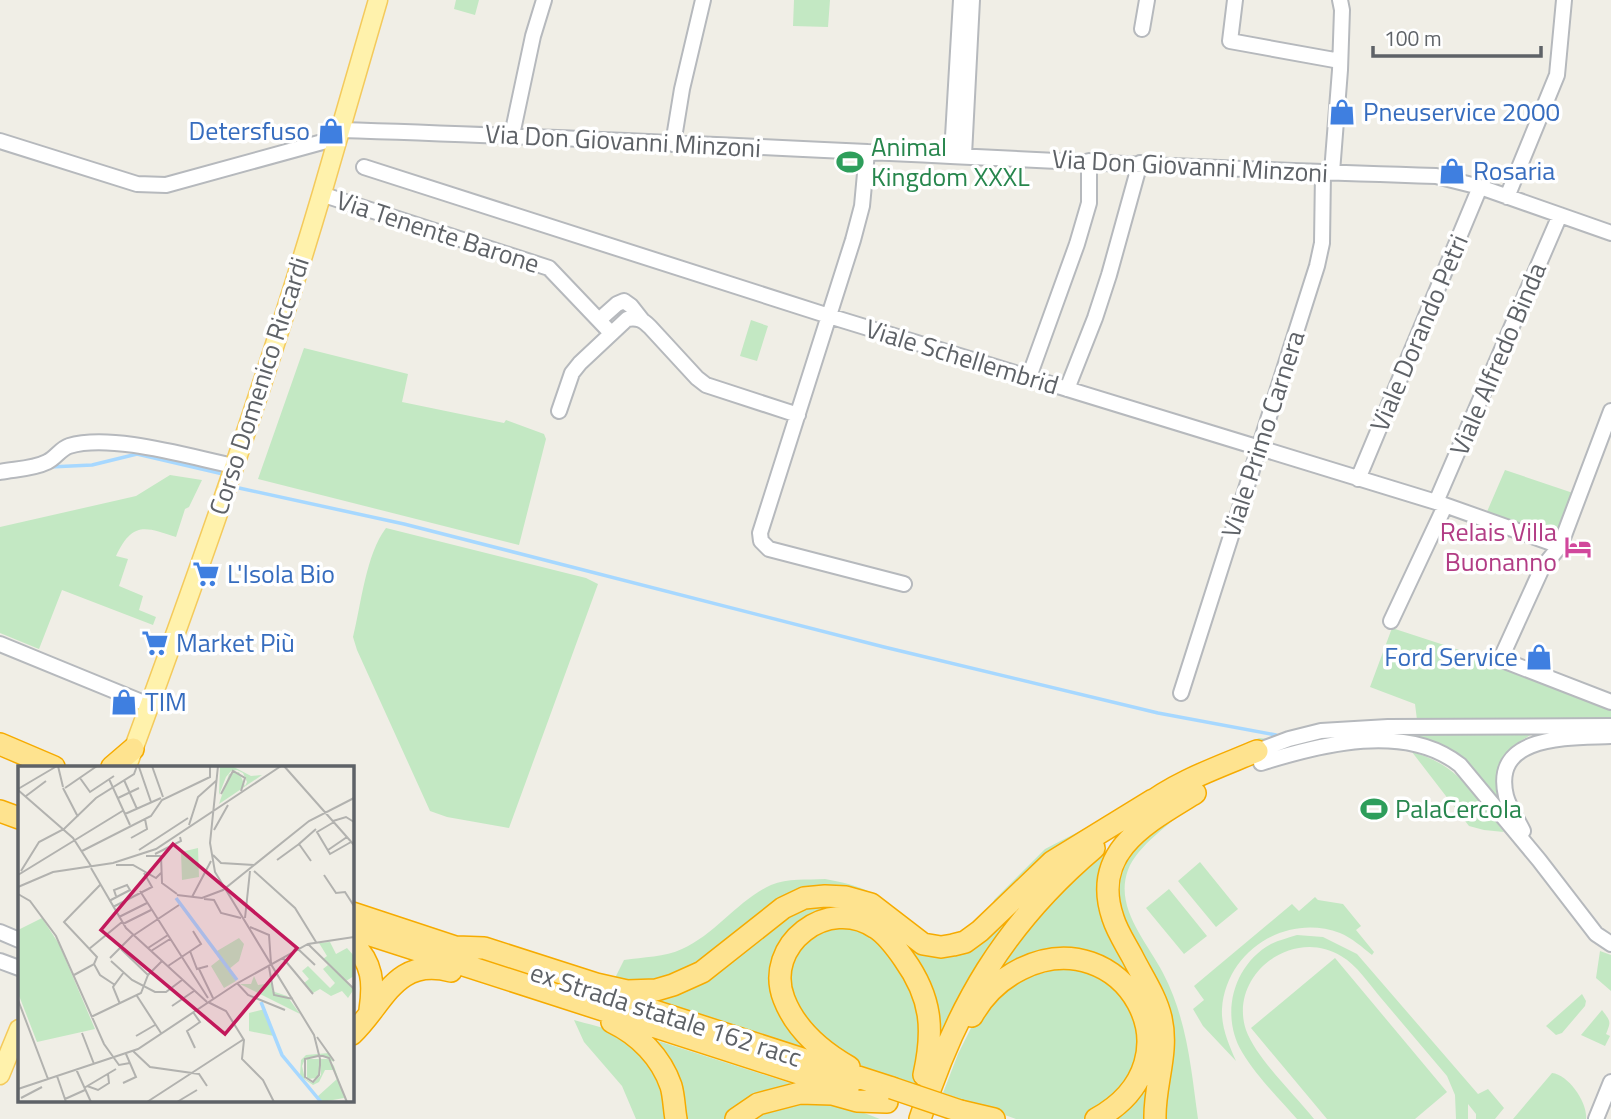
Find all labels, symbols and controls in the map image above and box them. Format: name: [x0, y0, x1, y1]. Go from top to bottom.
scale bar: [1373, 14, 1541, 58]
text: 100 m: [1384, 22, 1441, 54]
place label: Pneuservice 2000: [1363, 92, 1560, 131]
shop icon: Pneuservice 2000: [1327, 97, 1357, 127]
place label: Detersfuso: [189, 111, 310, 150]
street label: Via Don Giovanni Minzoni: [484, 114, 762, 167]
shop icon: Detersfuso: [316, 116, 346, 146]
place label: Animal Kingdom XXXL: [871, 127, 1030, 196]
street label: Via Don Giovanni Minzoni: [1051, 139, 1329, 192]
sports icon: Animal Kingdom XXXL: [835, 147, 865, 177]
place label: Rosaria: [1473, 151, 1555, 190]
shop icon: Rosaria: [1437, 156, 1467, 186]
street label: Via Tenente Barone: [332, 180, 545, 283]
street label: Viale Dorando Petri: [1359, 228, 1478, 437]
street label: Corso Domenico Riccardi: [198, 252, 319, 520]
street label: Viale Alfredo Binda: [1439, 256, 1556, 461]
street label: Viale Schellembrid: [861, 309, 1064, 404]
street label: Viale Primo Carnera: [1211, 325, 1314, 542]
place label: Relais Villa Buonanno: [1440, 512, 1557, 581]
hotel icon: Relais Villa Buonanno: [1563, 532, 1593, 562]
place label: L'Isola Bio: [227, 554, 335, 593]
supermarket icon: L'Isola Bio: [191, 559, 221, 589]
place label: Market Più: [176, 623, 295, 662]
supermarket icon: Market Più: [140, 628, 170, 658]
place label: Ford Service: [1384, 637, 1518, 676]
shop icon: Ford Service: [1524, 642, 1554, 672]
place label: TIM: [145, 682, 187, 721]
shop icon: TIM: [109, 687, 139, 717]
inset map: [18, 766, 354, 1102]
place label: PalaCercola: [1395, 789, 1522, 828]
sports icon: PalaCercola: [1359, 794, 1389, 824]
street label: ex Strada statale 162 racc: [525, 952, 807, 1077]

